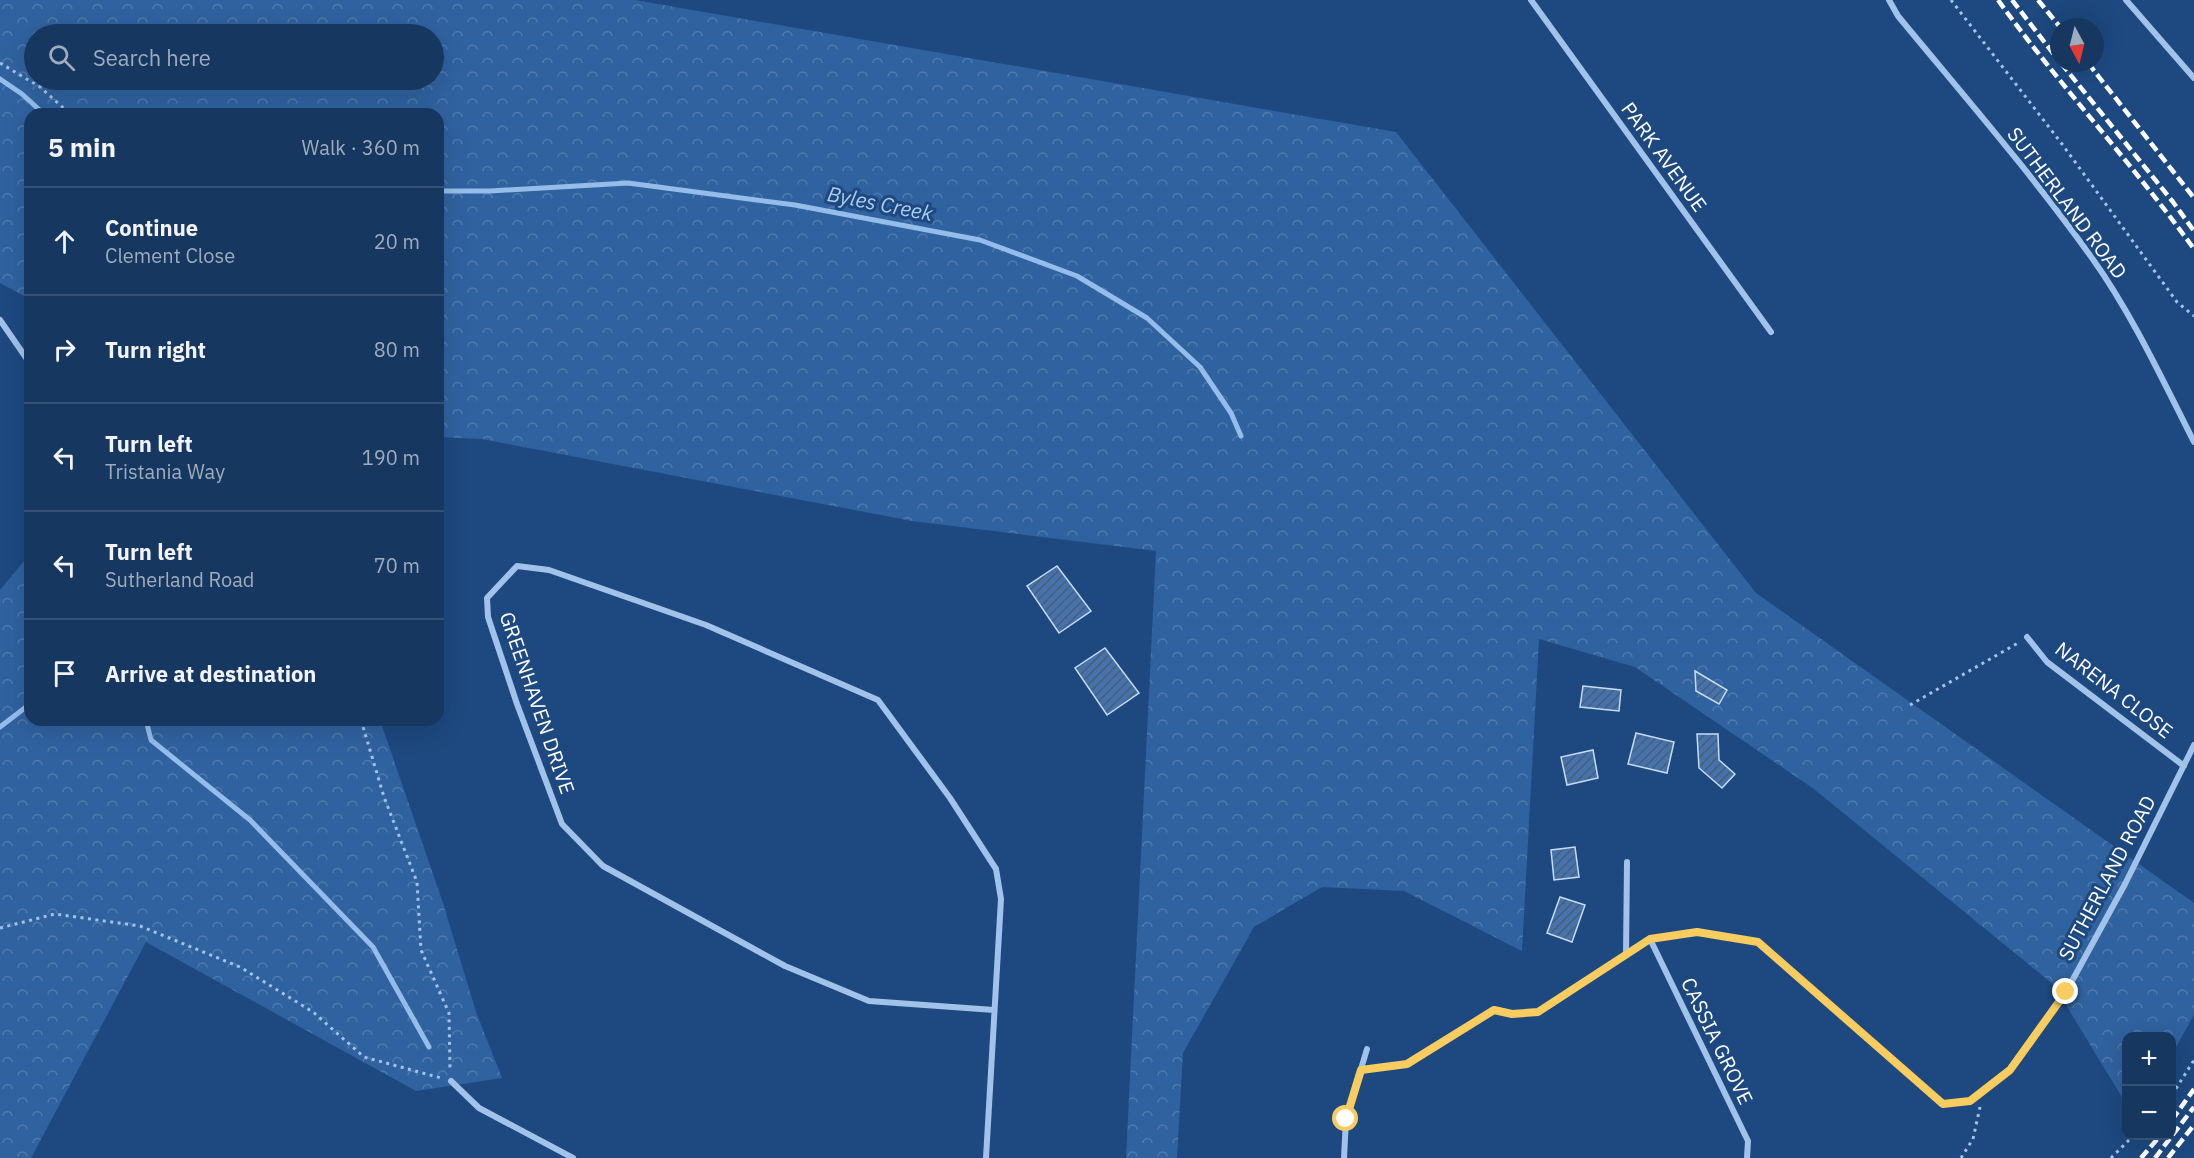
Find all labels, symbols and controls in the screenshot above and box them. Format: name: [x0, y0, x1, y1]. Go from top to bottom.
north arrow: [2050, 18, 2104, 72]
search box: [24, 24, 444, 90]
icon: search: [45, 41, 78, 74]
text: Search here: [93, 43, 211, 72]
street label: PARK AVENUE: [1615, 96, 1713, 217]
street label: SUTHERLAND ROAD: [2001, 121, 2133, 284]
text: 5 min: [48, 130, 116, 164]
text: Walk · 360 m: [302, 134, 420, 161]
water label: Byles Creek: [825, 179, 936, 227]
text: Continue: [105, 213, 198, 242]
icon: ahead: [48, 225, 81, 258]
text: 20 m: [374, 228, 420, 255]
text: Clement Close: [105, 242, 235, 269]
icon: right: [48, 333, 81, 366]
text: Turn right: [105, 335, 206, 364]
text: 80 m: [374, 336, 420, 363]
text: Turn left: [105, 429, 193, 458]
icon: left: [48, 441, 81, 474]
text: 190 m: [362, 444, 420, 471]
text: Tristania Way: [105, 458, 225, 485]
text: Turn left: [105, 537, 193, 566]
icon: left: [48, 549, 81, 582]
text: 70 m: [374, 552, 420, 579]
text: Sutherland Road: [105, 566, 254, 593]
street label: GREENHAVEN DRIVE: [494, 608, 581, 798]
street label: NARENA CLOSE: [2050, 635, 2179, 744]
icon: arrive: [48, 657, 81, 690]
text: Arrive at destination: [105, 659, 316, 688]
street label: SUTHERLAND ROAD: [2052, 790, 2162, 965]
street label: CASSIA GROVE: [1675, 973, 1760, 1109]
route end: [2052, 978, 2078, 1004]
map controls: [2122, 1032, 2176, 1140]
button: +: [2122, 1032, 2176, 1086]
button: −: [2122, 1086, 2176, 1140]
route start: [1332, 1105, 1358, 1131]

